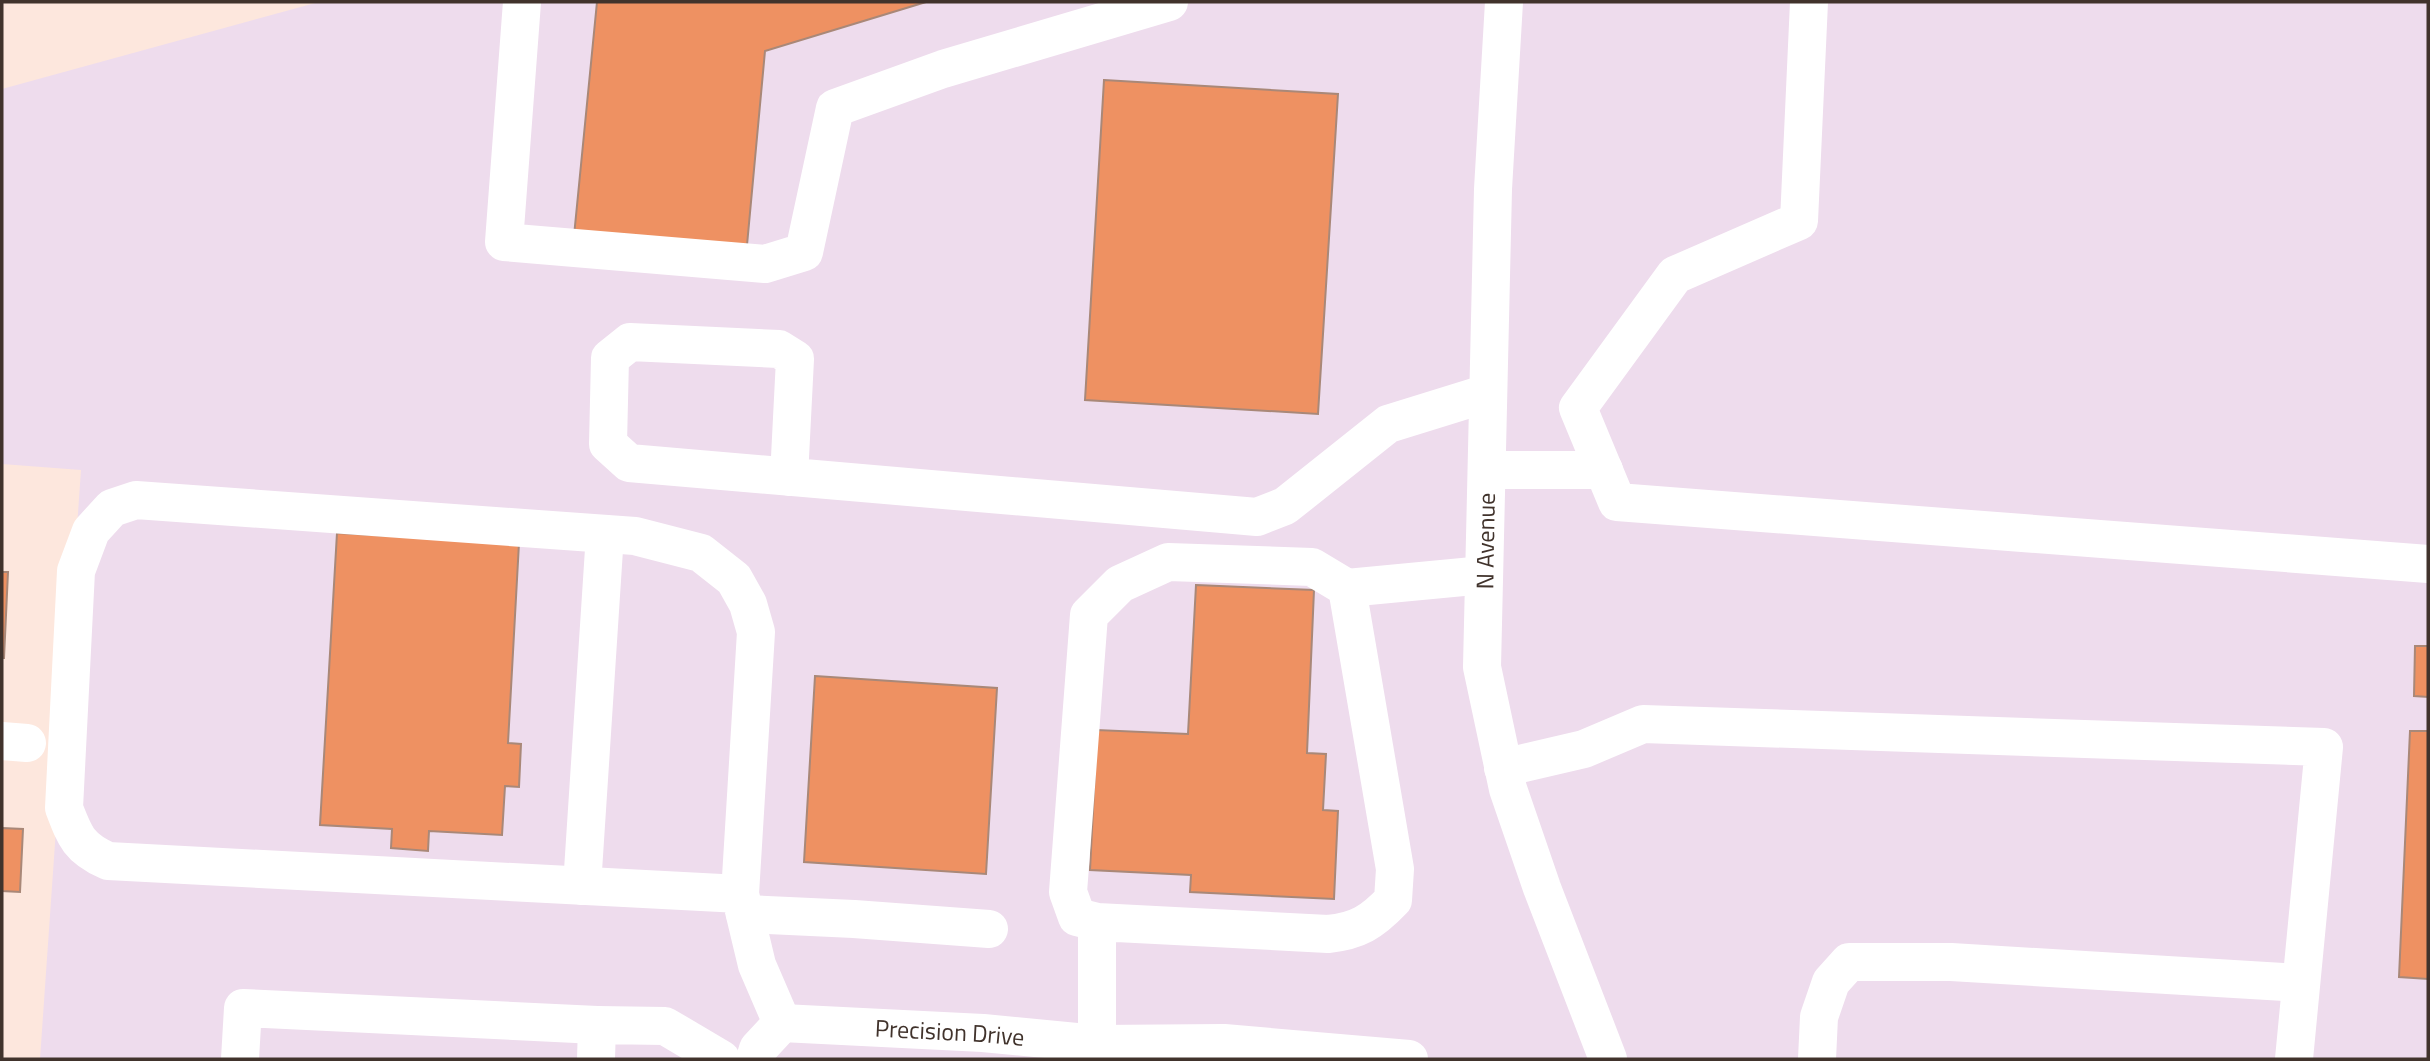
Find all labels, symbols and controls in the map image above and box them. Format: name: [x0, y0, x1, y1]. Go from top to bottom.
street label: N Avenue: [1466, 492, 1504, 590]
street label: Precision Drive: [874, 1010, 1026, 1055]

